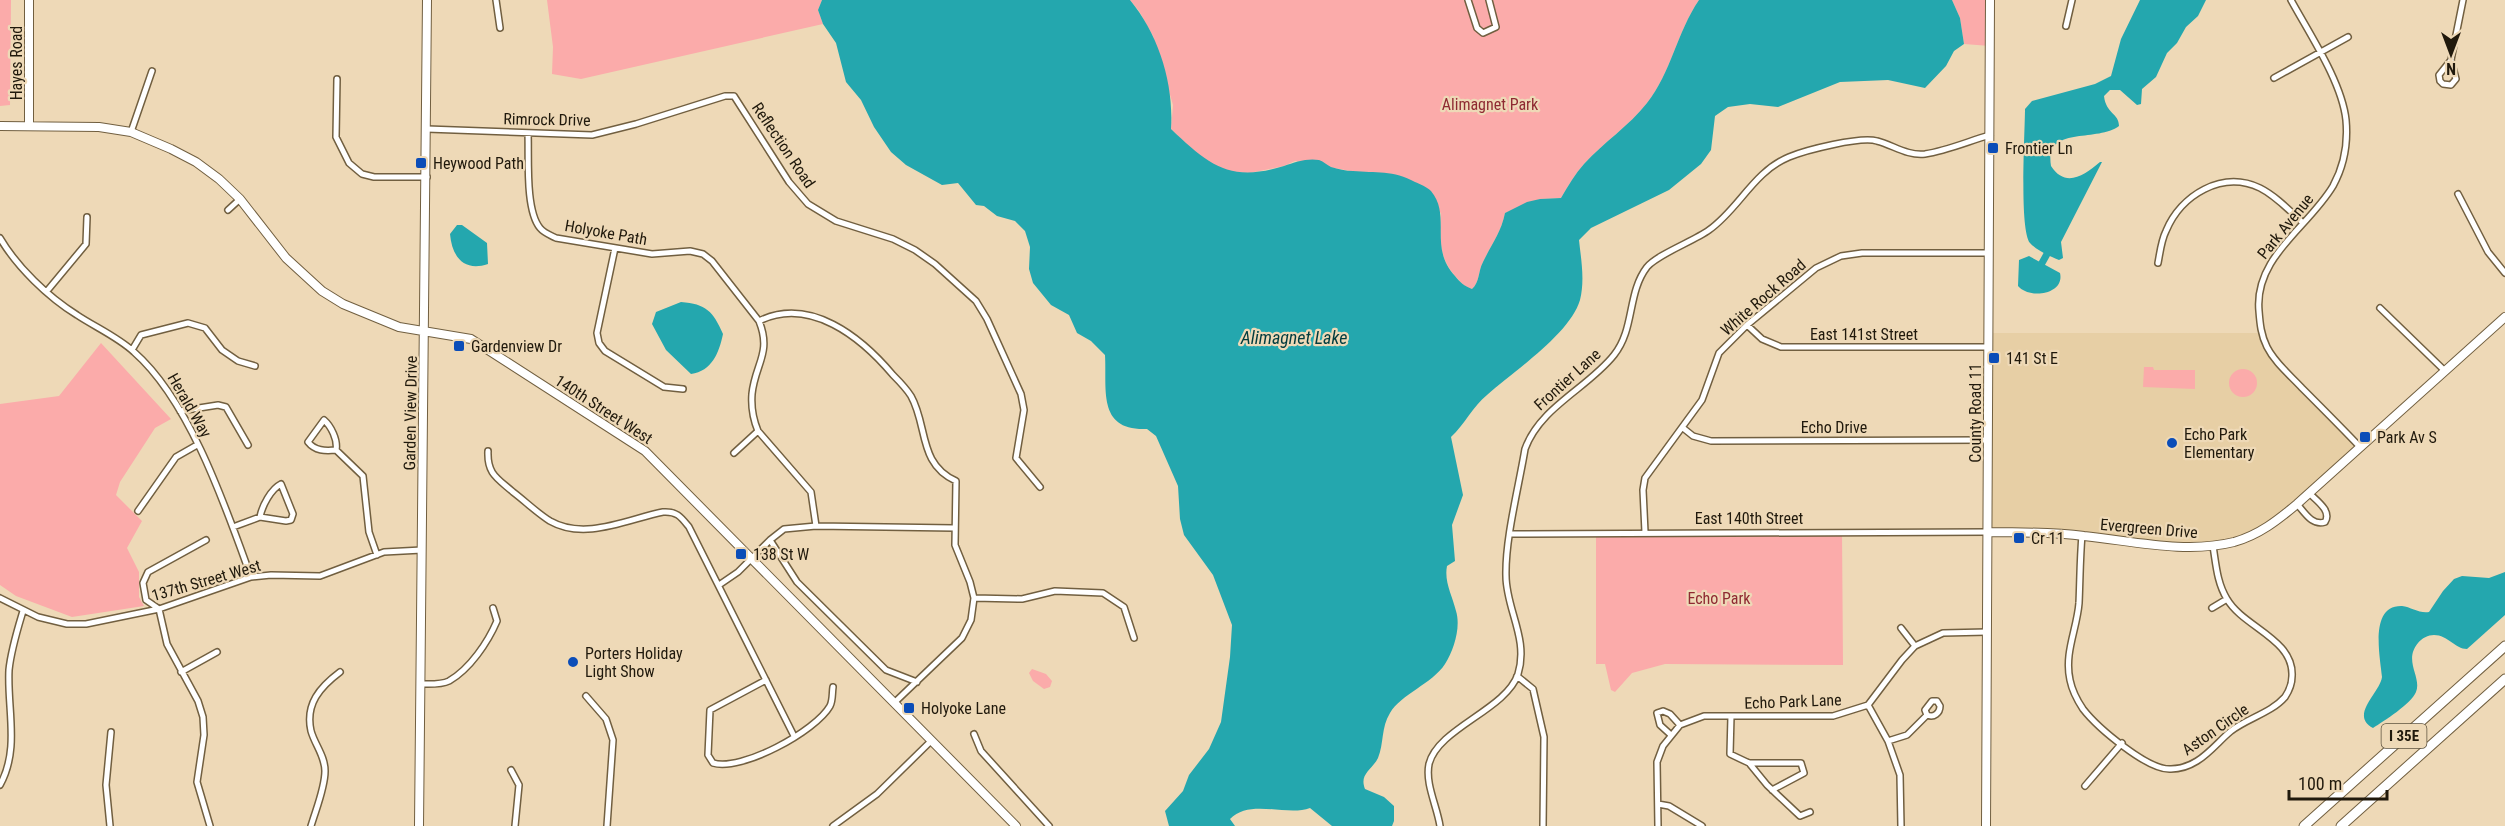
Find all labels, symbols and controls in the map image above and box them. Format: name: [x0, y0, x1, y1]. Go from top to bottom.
north arrow: [2421, 24, 2481, 84]
street label: Hayes Road: [7, 26, 26, 100]
text: N: [2446, 59, 2456, 78]
park label: Alimagnet Park: [1442, 95, 1539, 114]
street label: Reflection Road: [748, 99, 819, 192]
street label: Rimrock Drive: [503, 109, 591, 130]
place label: Frontier Ln: [2005, 139, 2073, 158]
marker: Frontier Ln: [1986, 141, 2000, 155]
place label: Heywood Path: [433, 154, 524, 173]
marker: Heywood Path: [414, 156, 428, 170]
street label: Park Avenue: [2253, 190, 2317, 263]
street label: Holyoke Path: [563, 216, 649, 249]
street label: White Rock Road: [1717, 255, 1810, 339]
street label: East 141st Street: [1810, 325, 1918, 344]
water label: Alimagnet Lake: [1240, 327, 1347, 348]
place label: Gardenview Dr: [471, 337, 562, 356]
marker: Gardenview Dr: [452, 339, 466, 353]
street label: Frontier Lane: [1530, 345, 1605, 414]
place label: 141 St E: [2006, 349, 2058, 368]
marker: 141 St E: [1987, 351, 2001, 365]
street label: Garden View Drive: [400, 355, 421, 471]
street label: County Road 11: [1966, 363, 1985, 463]
street label: Herald Way: [164, 370, 216, 441]
street label: 140th Street West: [551, 371, 656, 448]
street label: Echo Drive: [1801, 418, 1867, 437]
place label: Echo Park Elementary: [2184, 425, 2255, 462]
place label: Park Av S: [2377, 428, 2437, 447]
marker: Park Av S: [2358, 430, 2372, 444]
marker: Echo Park Elementary: [2165, 436, 2179, 450]
street label: East 140th Street: [1695, 509, 1804, 528]
street label: Evergreen Drive: [2099, 515, 2198, 542]
place label: Cr 11: [2031, 529, 2064, 548]
marker: Cr 11: [2012, 531, 2026, 545]
place label: 138 St W: [753, 545, 809, 564]
marker: 138 St W: [734, 547, 748, 561]
street label: 137th Street West: [149, 556, 263, 605]
park label: Echo Park: [1687, 589, 1751, 608]
place label: Porters Holiday Light Show: [585, 644, 683, 681]
marker: Porters Holiday Light Show: [566, 655, 580, 669]
street label: Echo Park Lane: [1744, 690, 1842, 713]
place label: Holyoke Lane: [921, 699, 1006, 718]
street label: Aston Circle: [2178, 700, 2252, 759]
marker: Holyoke Lane: [902, 701, 916, 715]
road number: I 35E: [2382, 724, 2426, 748]
scale bar: [2289, 763, 2386, 801]
text: 100 m: [2298, 773, 2342, 794]

